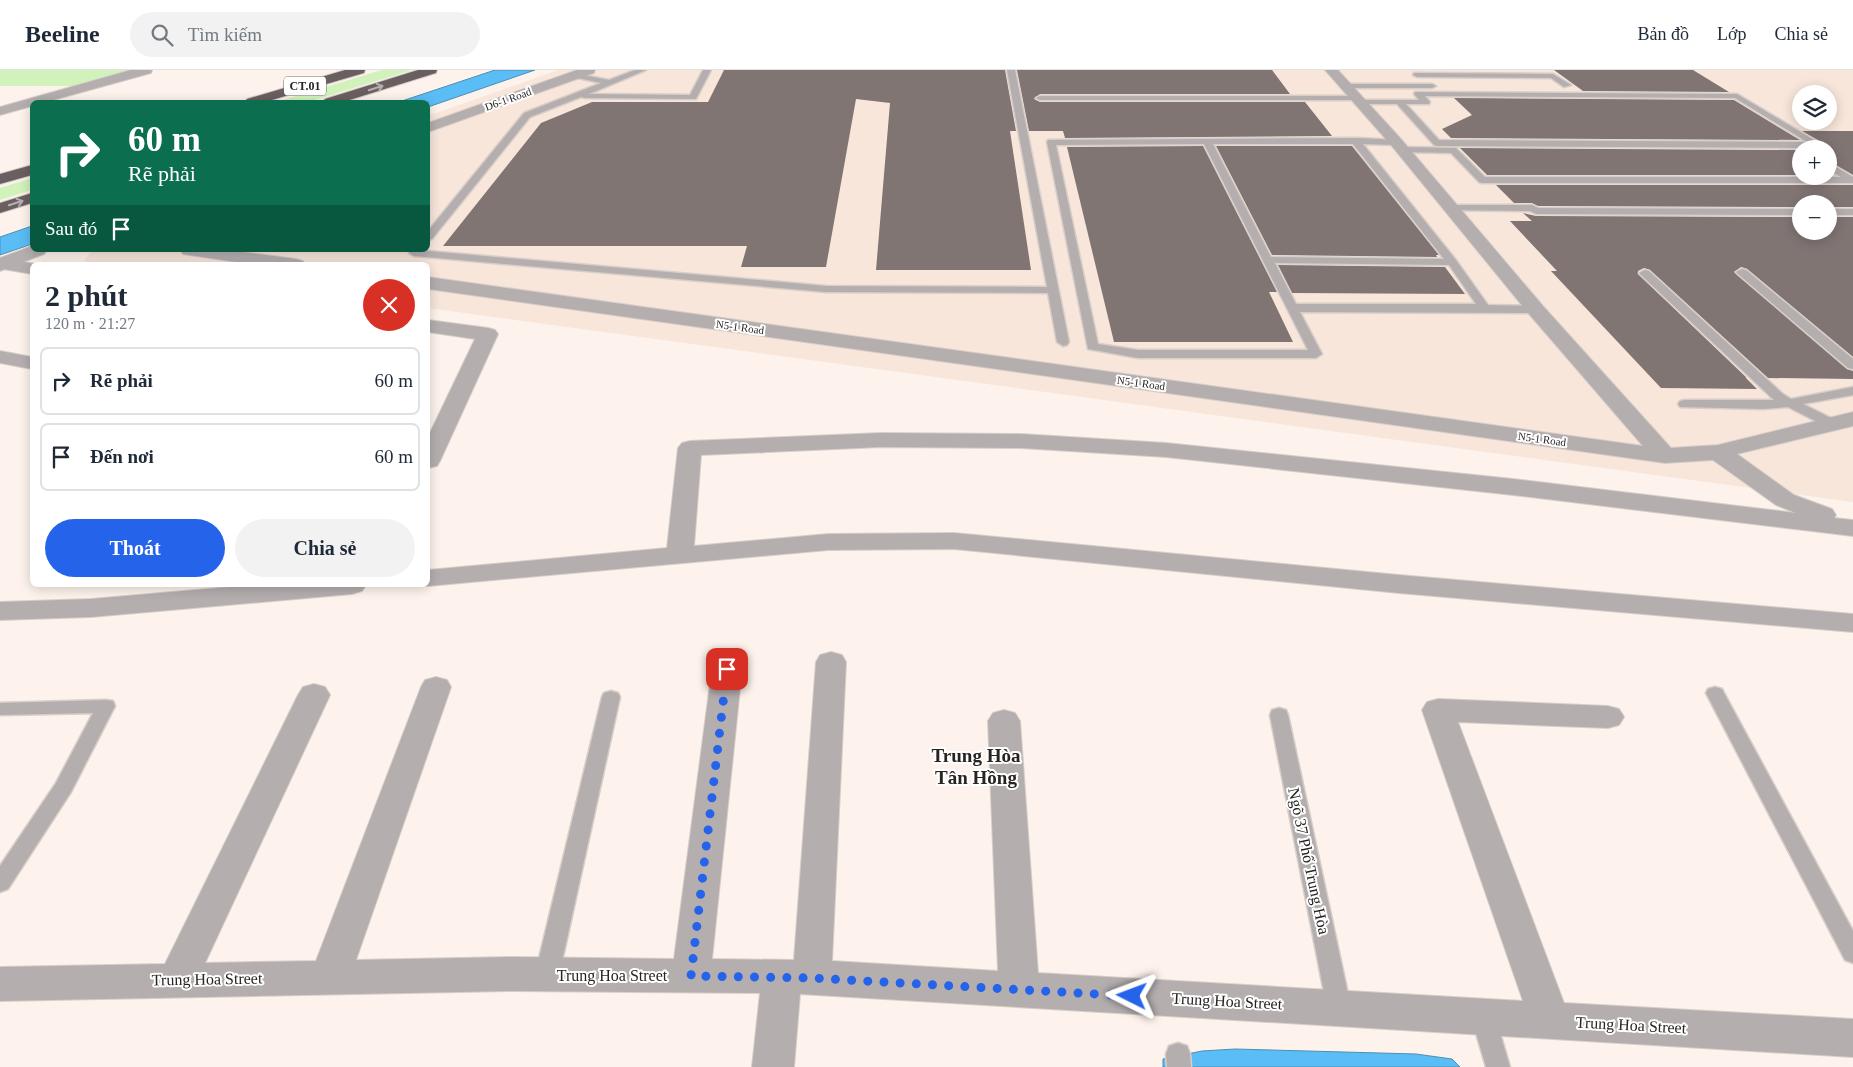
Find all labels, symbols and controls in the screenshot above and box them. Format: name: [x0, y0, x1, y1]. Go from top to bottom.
search box: [130, 12, 480, 57]
text: Beeline: [25, 21, 100, 47]
icon: search: [148, 21, 176, 49]
text: Tìm kiếm: [188, 24, 262, 45]
text: Bản đồ: [1637, 24, 1689, 44]
text: Lớp: [1717, 24, 1747, 44]
text: Chia sẻ: [1775, 24, 1828, 44]
road number: CT.01: [284, 77, 326, 96]
one-way arrow: [368, 82, 384, 92]
street label: D6-1 Road: [483, 85, 533, 113]
map controls: [1792, 85, 1837, 240]
button: layers: [1792, 85, 1837, 130]
icon: right: [45, 120, 110, 185]
text: 60 m: [128, 120, 201, 159]
button: +: [1792, 140, 1837, 185]
text: Rẽ phải: [128, 161, 196, 186]
button: −: [1792, 195, 1837, 240]
one-way arrow: [8, 198, 24, 207]
icon: arrive: [107, 215, 135, 243]
text: Sau đó: [45, 218, 97, 239]
text: 2 phút: [45, 279, 128, 312]
button: close: [363, 279, 415, 331]
text: 120 m · 21:27: [45, 315, 135, 332]
street label: N5-1 Road: [715, 318, 765, 336]
icon: right: [47, 367, 75, 395]
text: Rẽ phải: [90, 370, 153, 391]
text: 60 m: [374, 370, 413, 391]
street label: N5-1 Road: [1116, 374, 1166, 392]
street label: N5-1 Road: [1517, 430, 1567, 448]
icon: arrive: [47, 443, 75, 471]
text: Đến nơi: [90, 446, 154, 467]
text: 60 m: [374, 446, 413, 467]
button: Thoát: [45, 519, 225, 577]
button: Chia sẻ: [235, 519, 415, 577]
pin: [706, 648, 748, 690]
icon: arrive: [713, 655, 741, 683]
district label: Trung Hòa Tân Hồng: [932, 745, 1021, 788]
street label: Ngõ 37 Phố Trung Hòa: [1284, 786, 1333, 936]
street label: Trung Hoa Street: [557, 967, 668, 985]
position arrow: [1105, 969, 1157, 1021]
street label: Trung Hoa Street: [152, 970, 263, 989]
street label: Trung Hoa Street: [1171, 990, 1283, 1013]
street label: Trung Hoa Street: [1575, 1014, 1687, 1037]

